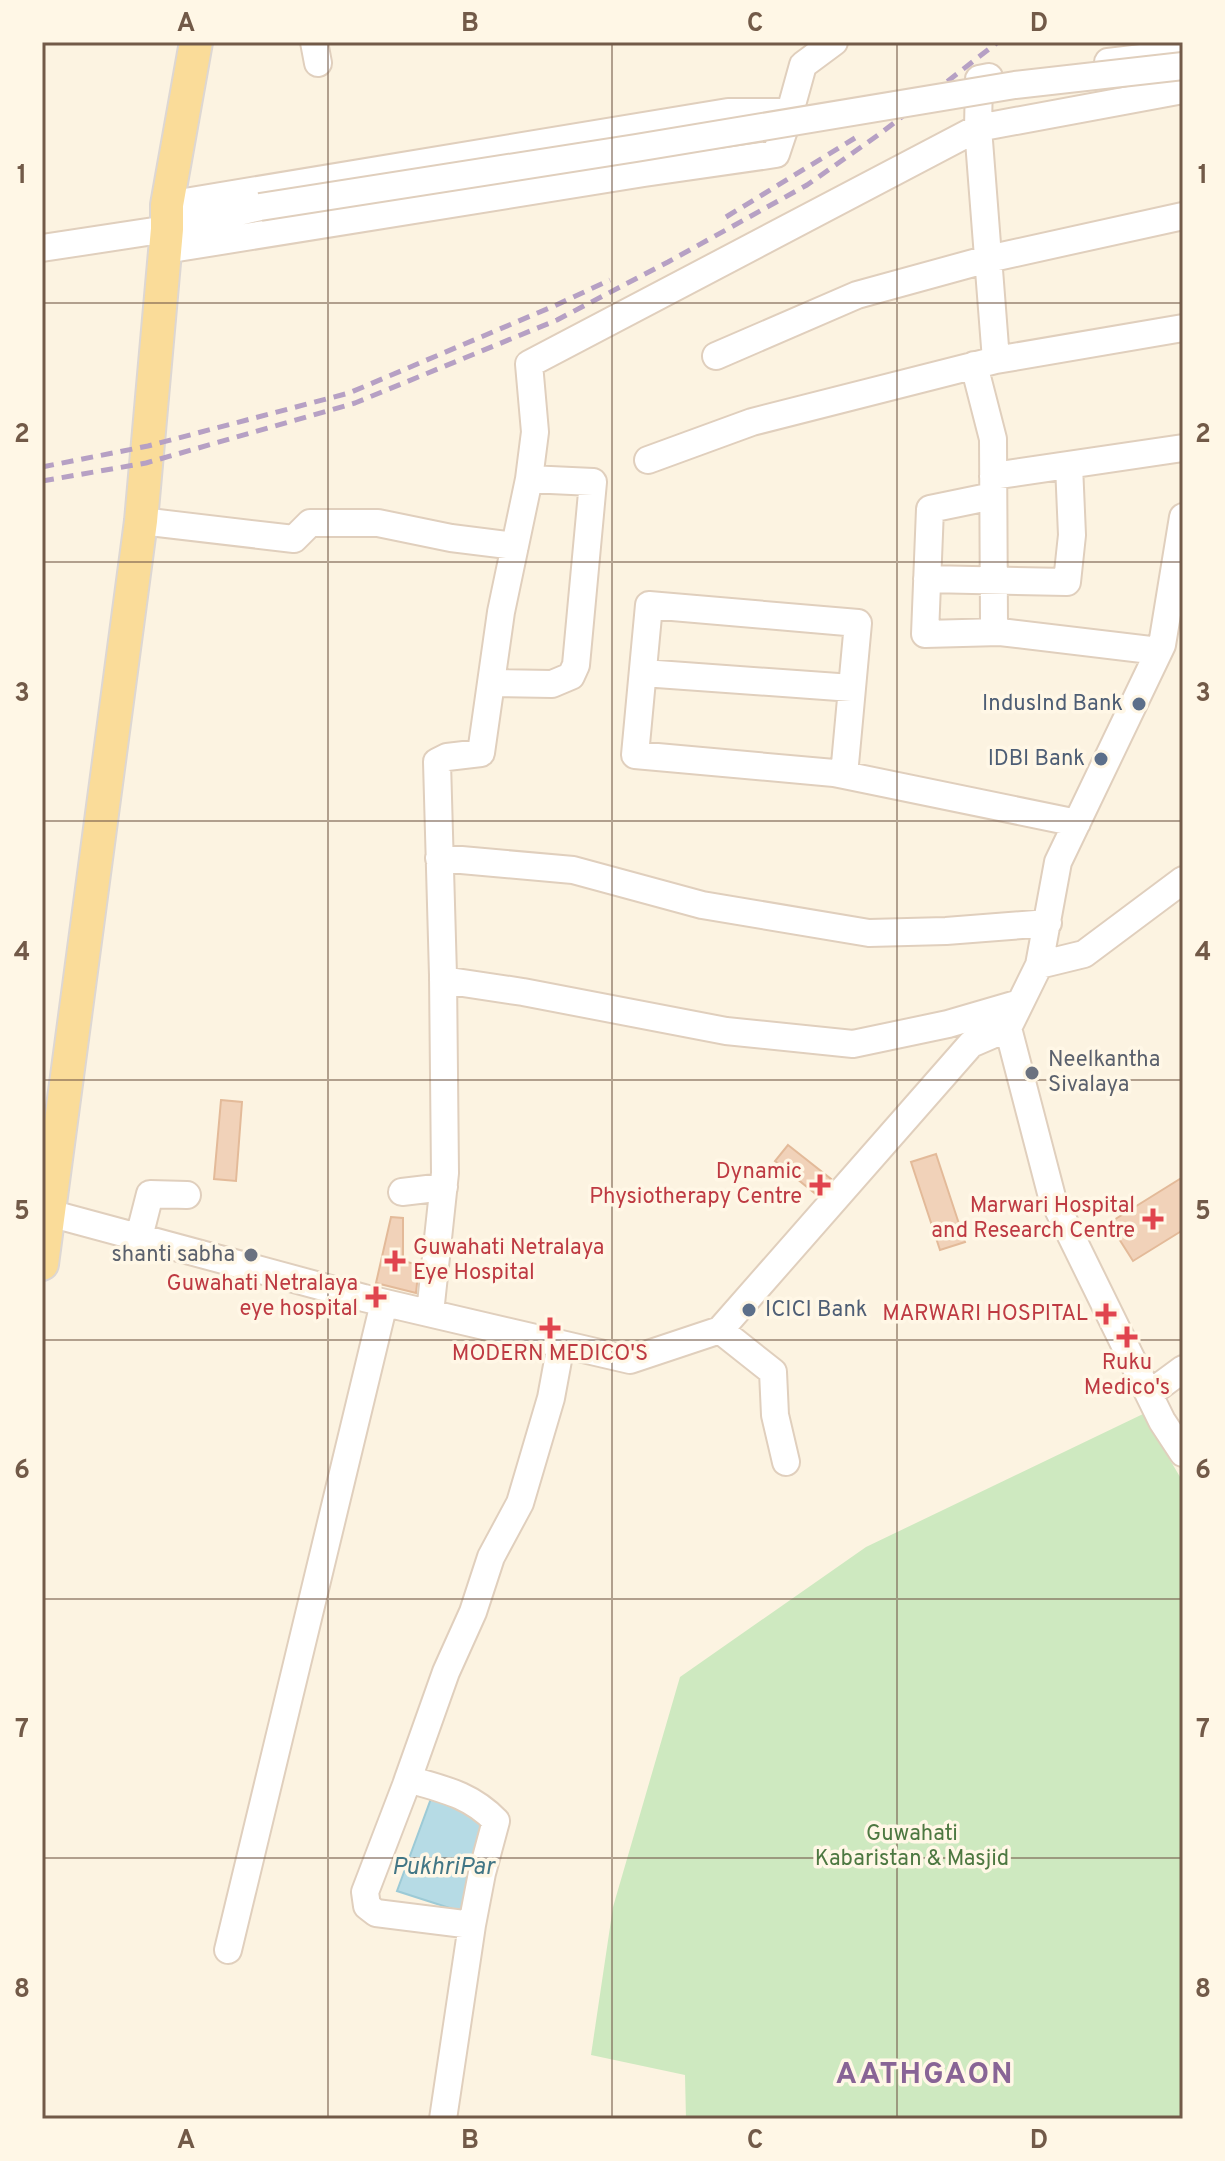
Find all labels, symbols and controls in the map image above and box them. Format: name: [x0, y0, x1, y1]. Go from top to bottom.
text: A: [177, 8, 195, 41]
text: B: [461, 8, 479, 41]
text: C: [747, 8, 763, 41]
text: D: [1030, 8, 1048, 41]
text: 1: [17, 160, 27, 193]
text: 1: [1198, 160, 1208, 193]
text: 2: [14, 419, 30, 452]
text: 2: [1195, 419, 1211, 452]
text: 3: [14, 678, 30, 711]
text: 3: [1195, 678, 1211, 711]
place label: IndusInd Bank: [982, 691, 1123, 718]
marker: IndusInd Bank: [1130, 695, 1148, 713]
place label: IDBI Bank: [988, 746, 1085, 773]
marker: IDBI Bank: [1092, 750, 1110, 768]
text: 4: [14, 937, 30, 970]
text: 4: [1195, 937, 1211, 970]
place label: Neelkantha Sivalaya: [1048, 1047, 1160, 1099]
marker: Neelkantha Sivalaya: [1023, 1064, 1041, 1082]
place label: Dynamic Physiotherapy Centre: [589, 1159, 802, 1211]
marker: Dynamic Physiotherapy Centre: [809, 1174, 831, 1196]
place label: Marwari Hospital and Research Centre: [931, 1193, 1135, 1245]
text: 5: [14, 1196, 30, 1229]
text: 5: [1195, 1196, 1211, 1229]
marker: Marwari Hospital and Research Centre: [1142, 1208, 1164, 1230]
place label: Guwahati Netralaya Eye Hospital: [413, 1235, 604, 1287]
place label: shanti sabha: [112, 1242, 235, 1269]
marker: shanti sabha: [242, 1246, 260, 1264]
marker: Guwahati Netralaya Eye Hospital: [384, 1250, 406, 1272]
place label: Guwahati Netralaya eye hospital: [167, 1271, 358, 1323]
marker: Guwahati Netralaya eye hospital: [365, 1286, 387, 1308]
place label: ICICI Bank: [765, 1297, 867, 1324]
marker: ICICI Bank: [740, 1301, 758, 1319]
place label: MARWARI HOSPITAL: [882, 1301, 1088, 1328]
marker: MARWARI HOSPITAL: [1095, 1303, 1117, 1325]
marker: MODERN MEDICO'S: [541, 1319, 559, 1337]
marker: Ruku Medico's: [1118, 1328, 1136, 1346]
place label: MODERN MEDICO'S: [452, 1341, 648, 1368]
place label: Ruku Medico's: [1084, 1350, 1170, 1402]
text: 6: [14, 1455, 30, 1488]
text: 6: [1195, 1455, 1211, 1488]
text: 7: [15, 1714, 29, 1747]
text: 7: [1196, 1714, 1210, 1747]
park label: Guwahati Kabaristan & Masjid: [815, 1821, 1009, 1873]
water label: PukhriPar: [392, 1853, 496, 1883]
text: 8: [14, 1974, 30, 2007]
text: 8: [1195, 1974, 1211, 2007]
district label: AATHGAON: [835, 2057, 1015, 2094]
text: A: [177, 2125, 195, 2158]
text: B: [461, 2125, 479, 2158]
text: C: [747, 2125, 763, 2158]
text: D: [1030, 2125, 1048, 2158]

